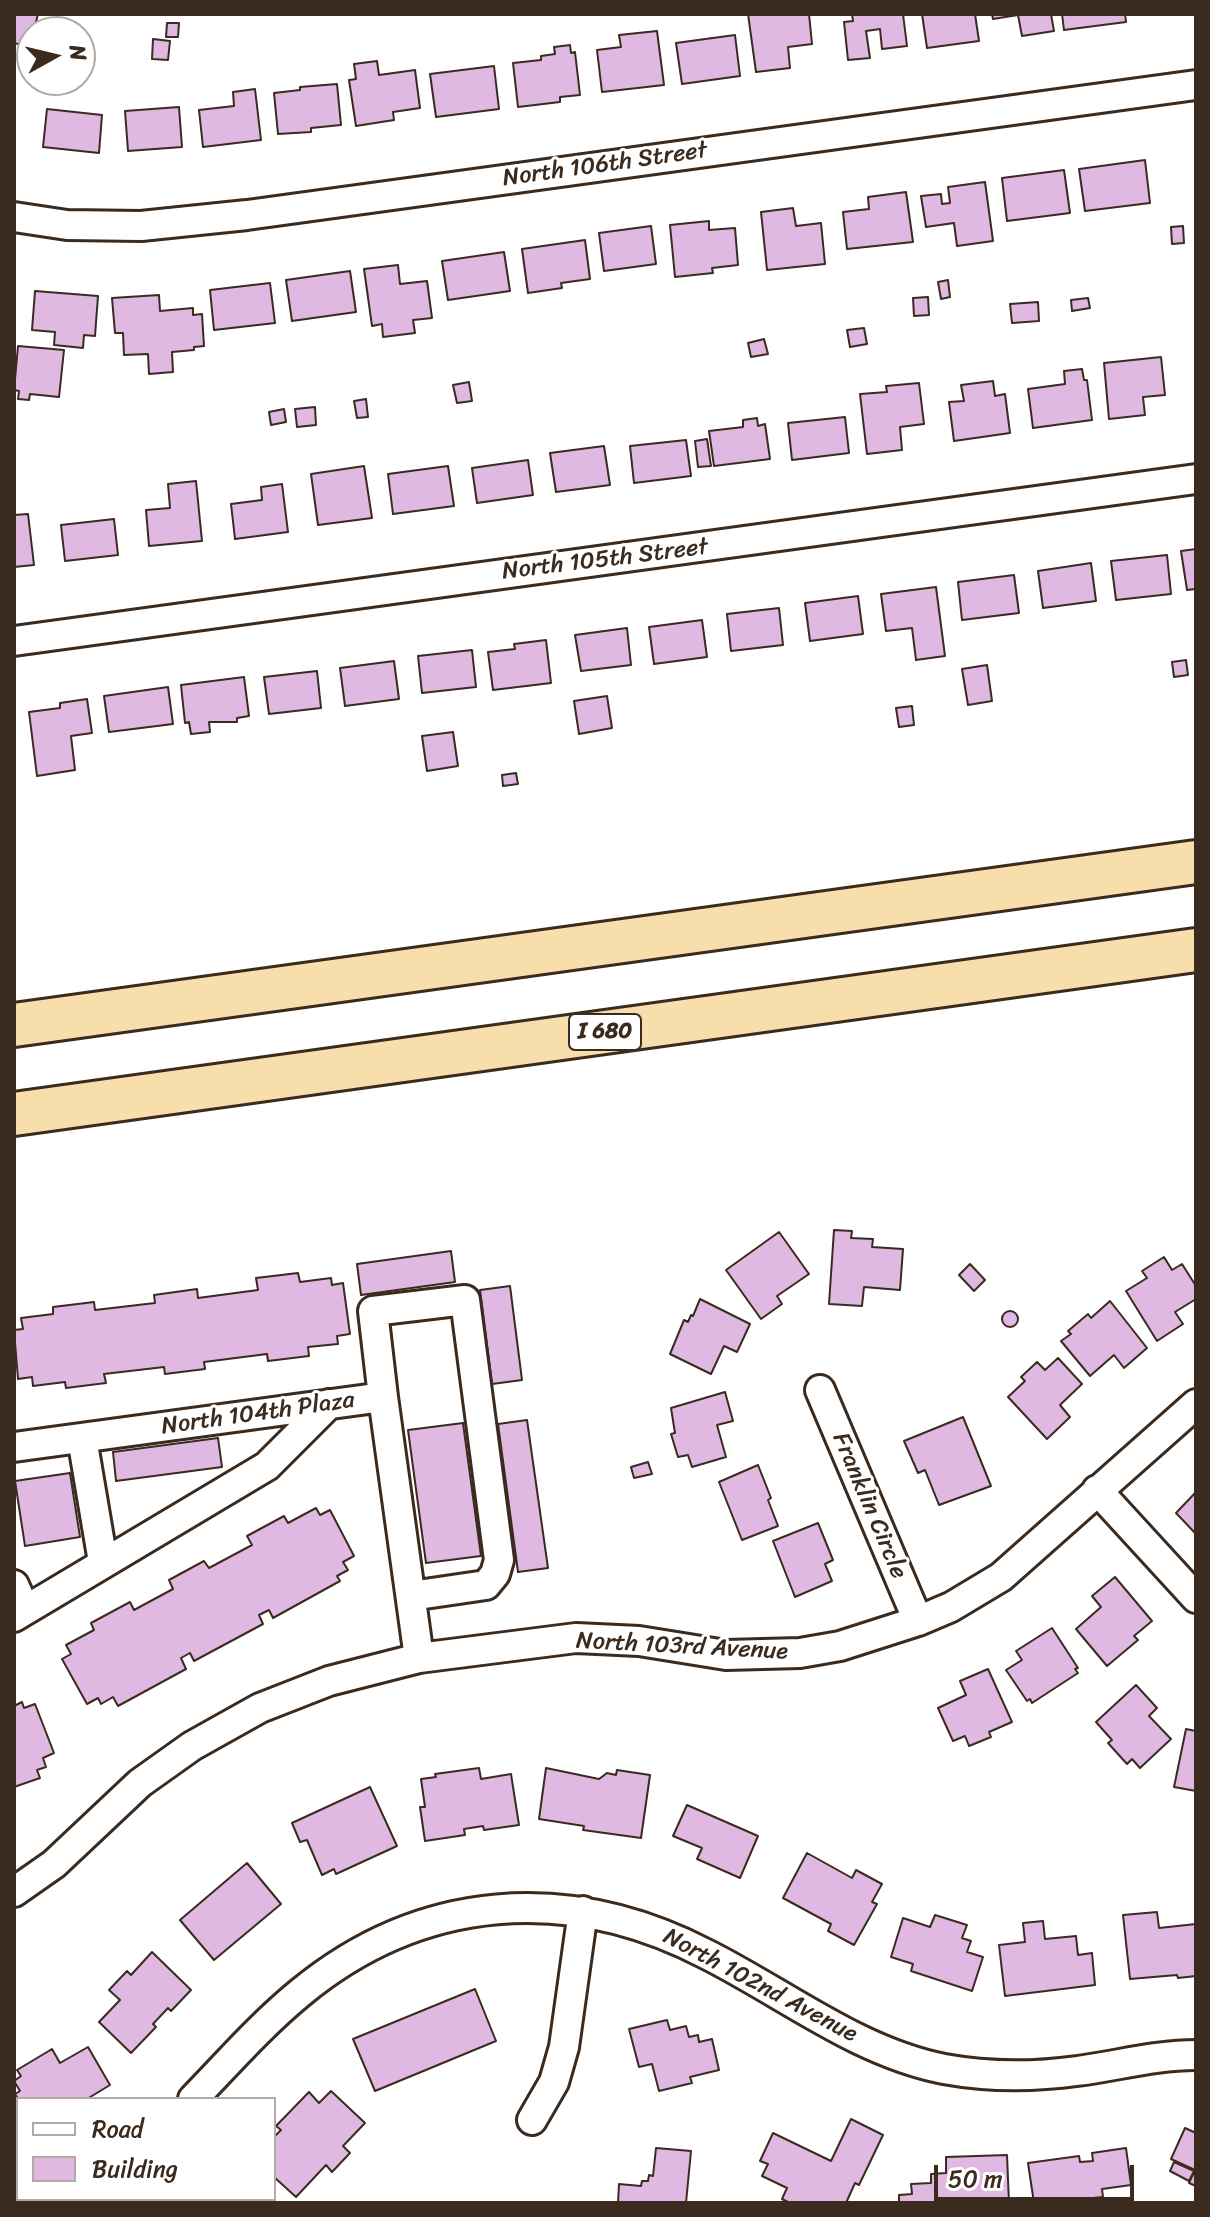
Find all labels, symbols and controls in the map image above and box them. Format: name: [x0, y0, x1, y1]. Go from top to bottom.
north arrow: [16, 16, 96, 96]
text: N: [58, 43, 99, 63]
street label: North 106th Street: [501, 136, 709, 194]
street label: North 105th Street: [500, 533, 710, 587]
road number: I 680: [569, 1014, 641, 1050]
street label: North 104th Plaza: [160, 1386, 356, 1442]
street label: Franklin Circle: [825, 1429, 913, 1583]
street label: North 103rd Avenue: [575, 1627, 789, 1667]
street label: North 102nd Avenue: [658, 1923, 862, 2049]
legend: [16, 2097, 276, 2201]
text: Road: [92, 2108, 143, 2150]
text: Building: [92, 2148, 178, 2190]
scale bar: [938, 2149, 1138, 2199]
text: 50 m: [948, 2158, 1003, 2200]

